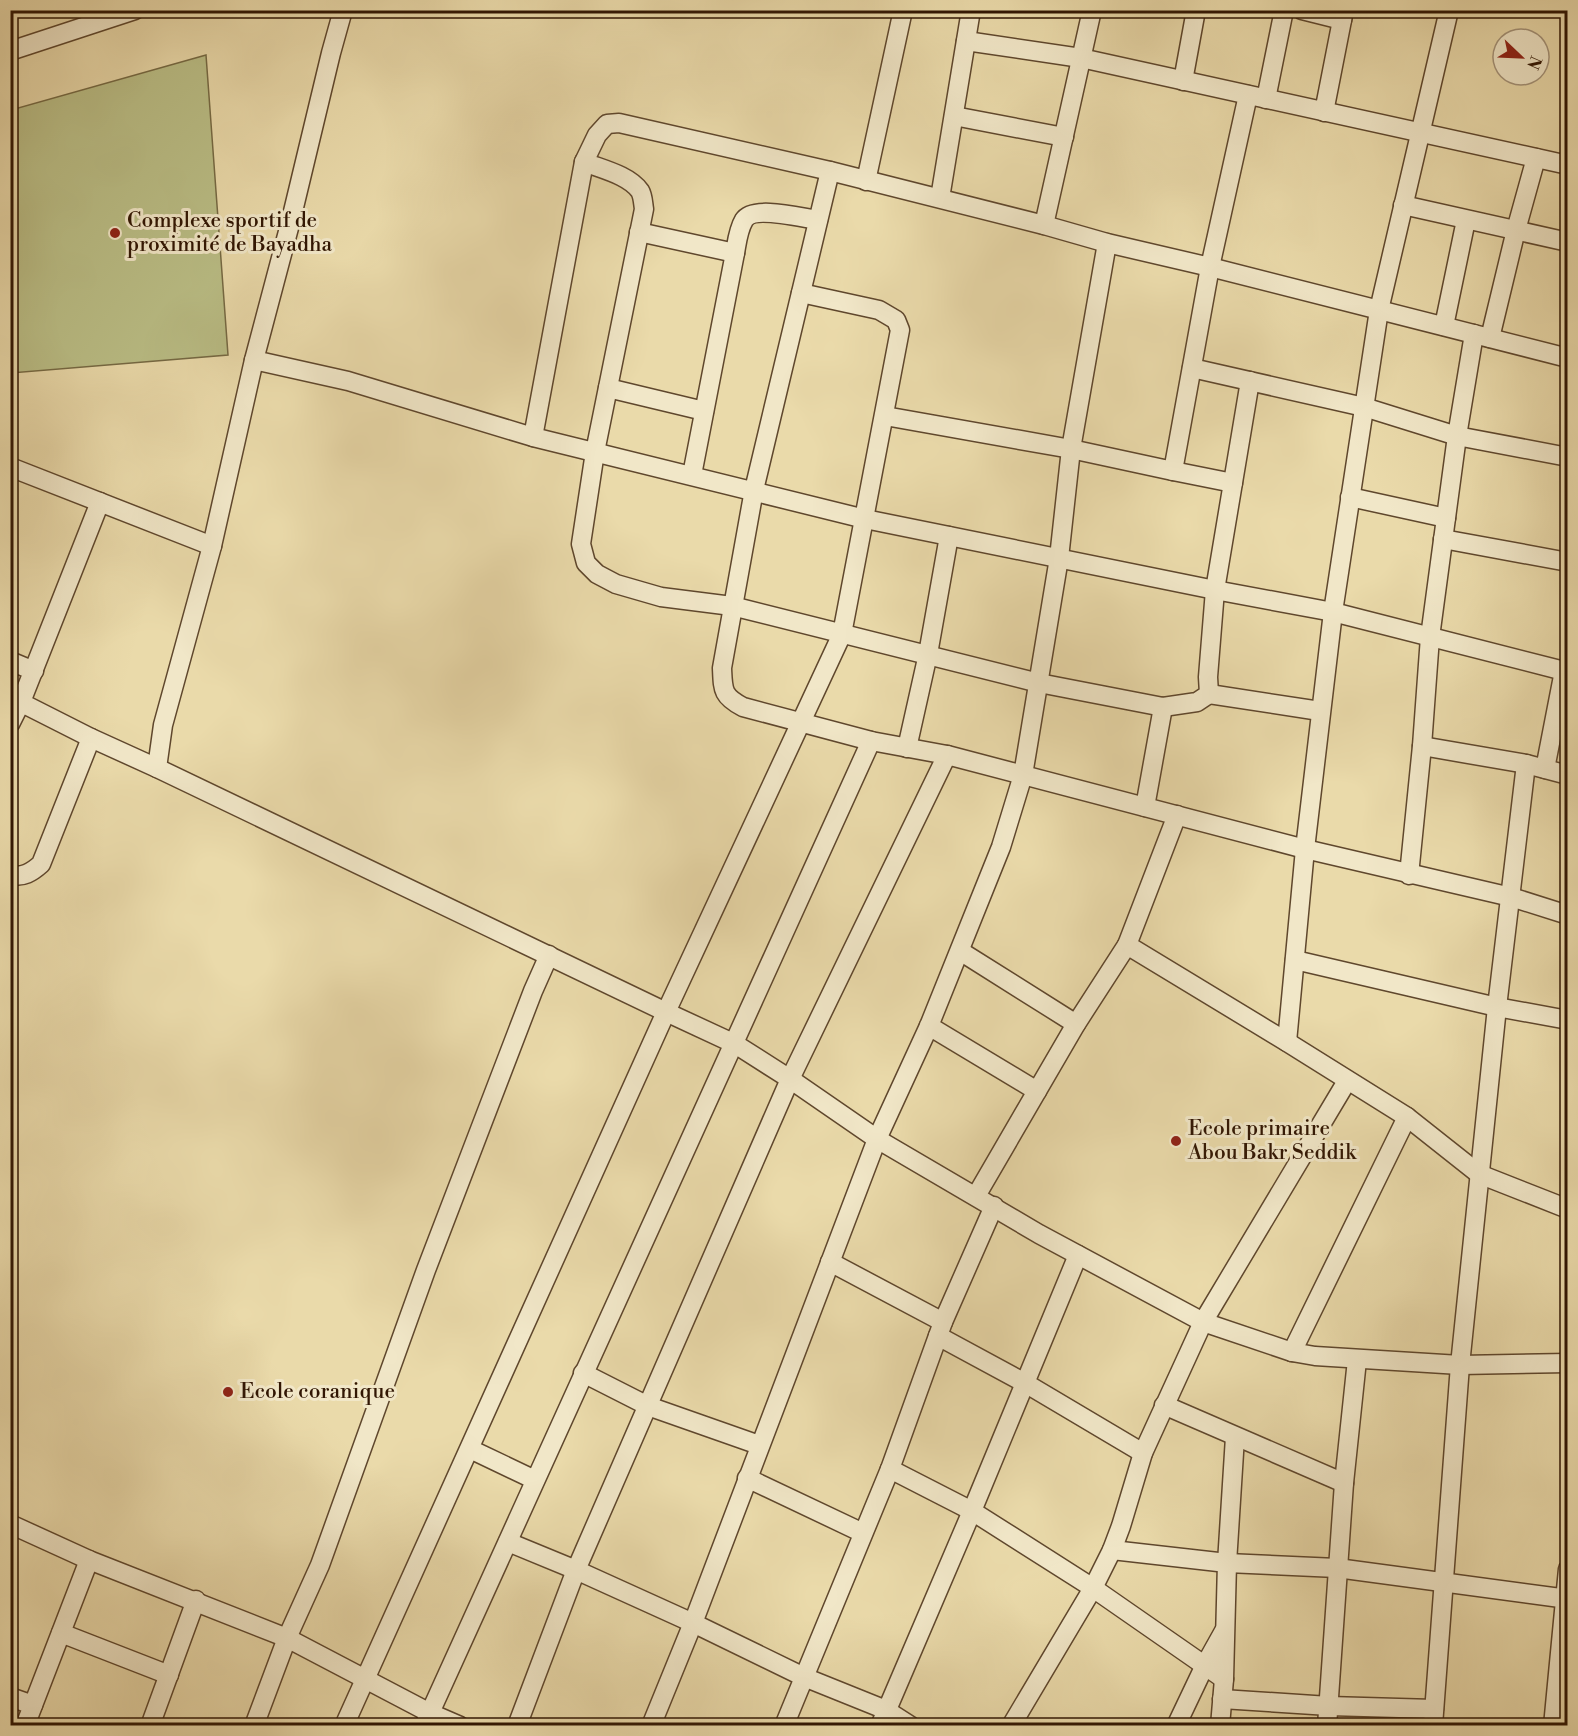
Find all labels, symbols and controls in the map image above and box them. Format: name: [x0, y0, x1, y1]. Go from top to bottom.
north arrow: [1491, 27, 1551, 87]
text: N: [1522, 53, 1546, 73]
place label: Complexe sportif de proximité de Bayadha: [127, 208, 332, 258]
marker: Complexe sportif de proximité de Bayadha: [108, 226, 122, 240]
place label: Ecole primaire Abou Bakr Seddik: [1187, 1116, 1357, 1166]
marker: Ecole primaire Abou Bakr Seddik: [1169, 1134, 1183, 1148]
place label: Ecole coranique: [240, 1379, 395, 1405]
marker: Ecole coranique: [221, 1385, 235, 1399]

